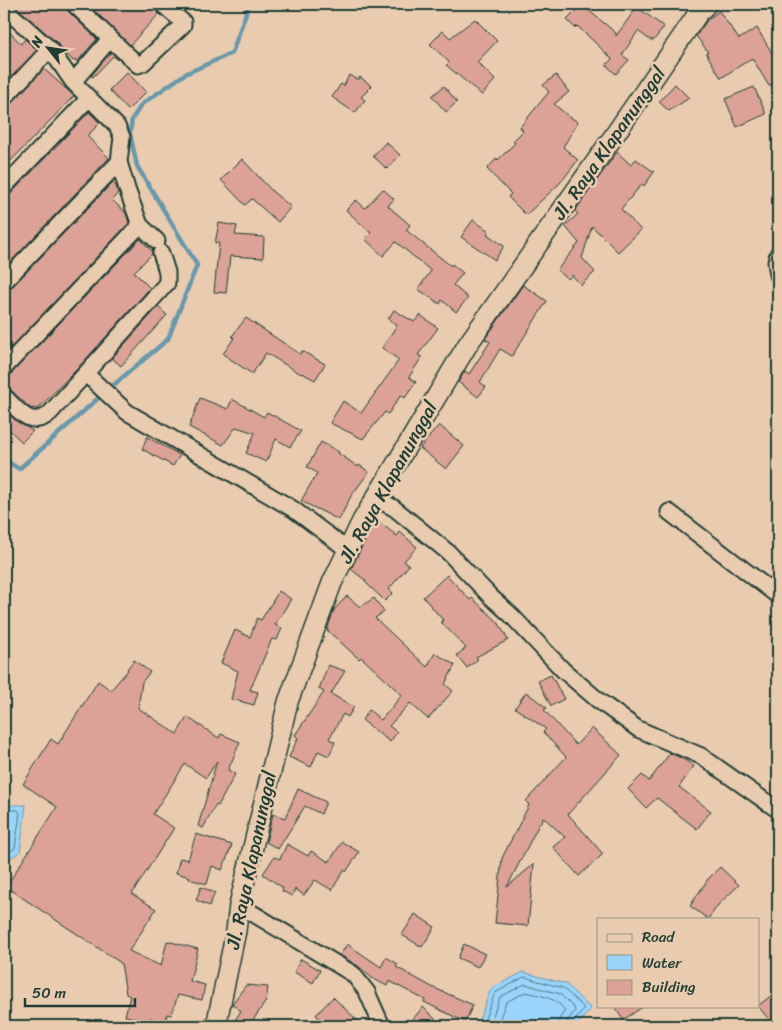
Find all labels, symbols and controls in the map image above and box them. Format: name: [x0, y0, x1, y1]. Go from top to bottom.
north arrow: [22, 22, 72, 72]
text: N: [23, 31, 51, 53]
street label: Jl. Raya Klapanunggal: [543, 59, 675, 228]
street label: Jl. Raya Klapanunggal: [329, 394, 447, 570]
street label: Jl. Raya Klapanunggal: [216, 767, 286, 953]
legend: [597, 918, 760, 1008]
text: Road: [642, 924, 675, 950]
text: Water: [642, 950, 682, 976]
text: Building: [642, 974, 696, 1000]
scale bar: [25, 975, 135, 1007]
text: 50 m: [32, 980, 67, 1006]

